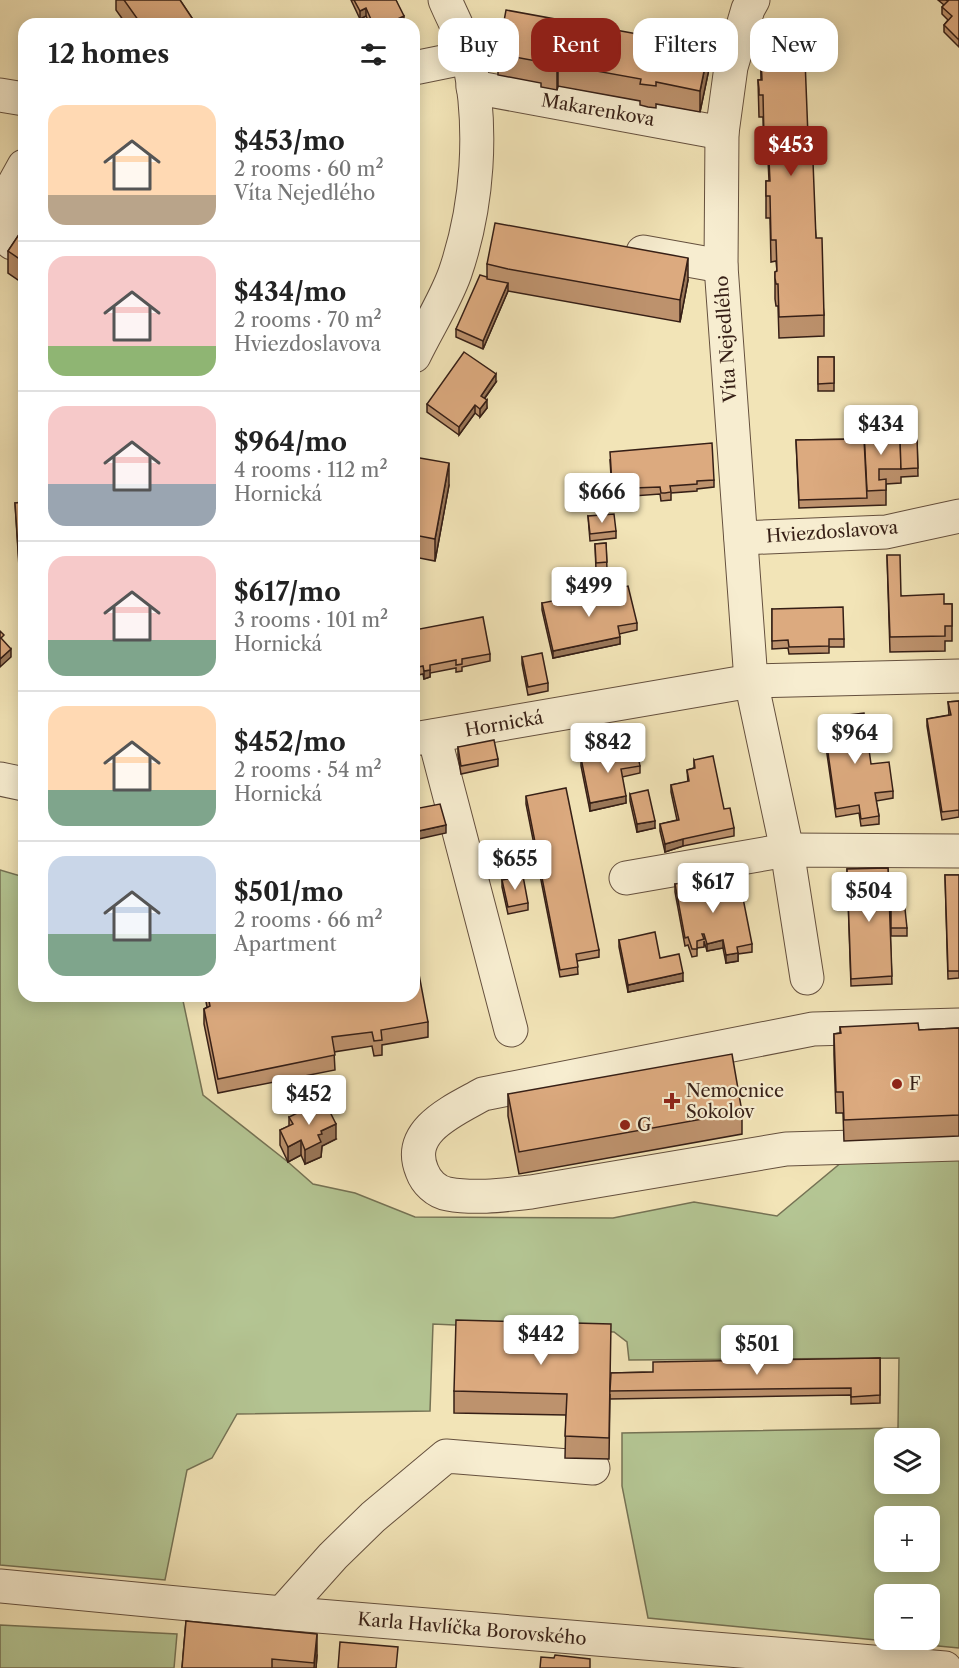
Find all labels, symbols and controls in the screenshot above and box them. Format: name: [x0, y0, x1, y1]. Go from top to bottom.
chip: Buy: [438, 18, 519, 72]
chip: Rent: [531, 18, 621, 72]
chip: Filters: [633, 18, 738, 72]
chip: New: [750, 18, 838, 72]
text: 12 homes: [48, 38, 169, 70]
icon: filters: [357, 38, 390, 71]
street label: Makarenkova: [540, 89, 657, 131]
text: $453/mo: [234, 125, 345, 157]
pin: $453: [755, 126, 827, 177]
icon: home: [96, 129, 168, 201]
text: $453: [768, 133, 814, 157]
text: 2 rooms · 60 m²: [234, 157, 384, 181]
text: Víta Nejedlého: [234, 181, 375, 205]
street label: Víta Nejedlého: [711, 275, 741, 404]
text: $434/mo: [234, 276, 346, 308]
icon: home: [96, 280, 168, 352]
text: 2 rooms · 70 m²: [234, 308, 382, 332]
text: Hviezdoslavova: [234, 332, 381, 356]
pin: $434: [845, 405, 917, 456]
text: $434: [858, 412, 904, 436]
text: $964/mo: [234, 426, 347, 458]
icon: home: [96, 430, 168, 502]
text: 4 rooms · 112 m²: [234, 458, 388, 482]
pin: $666: [566, 473, 638, 524]
text: $666: [578, 480, 626, 504]
text: Hornická: [234, 482, 322, 506]
street label: Hviezdoslavova: [765, 516, 899, 548]
pin: $499: [553, 567, 625, 618]
text: $499: [566, 574, 612, 598]
text: $617/mo: [234, 576, 341, 608]
icon: home: [96, 580, 168, 652]
text: 3 rooms · 101 m²: [234, 608, 388, 632]
text: Hornická: [234, 632, 322, 656]
street label: Hornická: [463, 706, 545, 742]
pin: $964: [819, 714, 891, 765]
text: $964: [832, 721, 878, 745]
pin: $842: [572, 723, 644, 774]
text: $452/mo: [234, 726, 346, 758]
icon: home: [96, 730, 168, 802]
text: $842: [584, 730, 632, 754]
text: 2 rooms · 54 m²: [234, 758, 382, 782]
text: Hornická: [234, 782, 322, 806]
pin: $655: [479, 840, 551, 891]
text: $655: [492, 847, 538, 871]
pin: $617: [677, 863, 749, 914]
text: $617: [692, 870, 734, 894]
pin: $504: [833, 872, 905, 923]
text: $501/mo: [234, 876, 343, 908]
text: $504: [846, 879, 892, 903]
icon: home: [96, 880, 168, 952]
text: 2 rooms · 66 m²: [234, 908, 383, 932]
text: Apartment: [234, 932, 337, 956]
place label: F: [909, 1073, 921, 1095]
pin: $452: [273, 1075, 345, 1126]
marker: F: [890, 1077, 904, 1091]
place label: Nemocnice Sokolov: [686, 1080, 784, 1123]
text: $452: [286, 1082, 332, 1106]
marker: Nemocnice Sokolov: [663, 1092, 681, 1110]
place label: G: [637, 1114, 652, 1136]
marker: G: [618, 1118, 632, 1132]
pin: $442: [505, 1315, 577, 1366]
text: $442: [518, 1322, 564, 1346]
pin: $501: [721, 1325, 793, 1376]
text: $501: [735, 1332, 779, 1356]
map controls: [874, 1428, 940, 1650]
button: layers: [874, 1428, 940, 1494]
button: +: [874, 1506, 940, 1572]
button: −: [874, 1584, 940, 1650]
street label: Karla Havlíčka Borovského: [357, 1608, 587, 1650]

